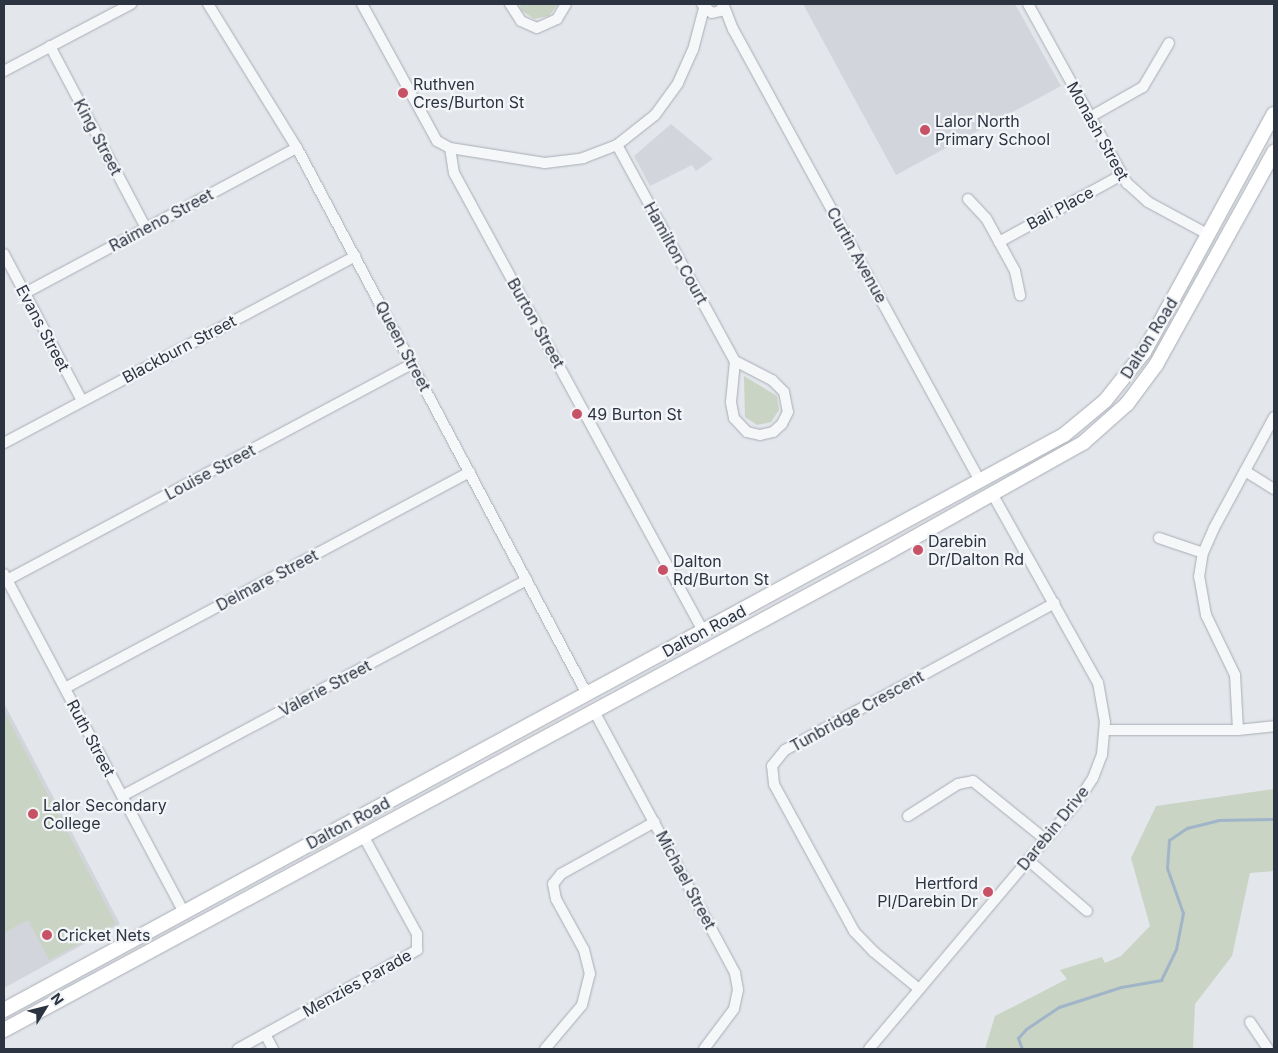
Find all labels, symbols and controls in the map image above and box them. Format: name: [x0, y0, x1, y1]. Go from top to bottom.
place label: Ruthven Cres/Burton St: [413, 74, 524, 112]
street label: Monash Street: [1063, 78, 1133, 184]
marker: Ruthven Cres/Burton St: [397, 87, 409, 99]
street label: King Street: [70, 96, 126, 178]
place label: Lalor North Primary School: [935, 111, 1050, 149]
marker: Lalor North Primary School: [919, 124, 931, 136]
street label: Bali Place: [1023, 182, 1097, 234]
street label: Raimeno Street: [106, 185, 216, 255]
street label: Hamilton Court: [640, 199, 712, 307]
street label: Curtin Avenue: [823, 204, 891, 306]
street label: Burton Street: [503, 275, 569, 371]
street label: Evans Street: [12, 282, 74, 374]
street label: Dalton Road: [1117, 294, 1181, 382]
street label: Queen Street: [371, 298, 435, 394]
street label: Blackburn Street: [119, 311, 239, 387]
place label: 49 Burton St: [587, 404, 682, 424]
marker: 49 Burton St: [571, 408, 583, 420]
street label: Louise Street: [162, 440, 258, 504]
place label: Darebin Dr/Dalton Rd: [928, 531, 1024, 569]
marker: Darebin Dr/Dalton Rd: [912, 544, 924, 556]
street label: Delmare Street: [213, 545, 321, 615]
place label: Dalton Rd/Burton St: [673, 551, 769, 589]
marker: Dalton Rd/Burton St: [657, 564, 669, 576]
street label: Dalton Road: [659, 601, 749, 661]
street label: Valerie Street: [276, 656, 374, 720]
street label: Tunbridge Crescent: [787, 666, 927, 756]
street label: Ruth Street: [63, 696, 119, 780]
street label: Darebin Drive: [1013, 782, 1093, 874]
street label: Dalton Road: [303, 793, 393, 853]
place label: Lalor Secondary College: [43, 795, 167, 833]
marker: Lalor Secondary College: [27, 808, 39, 820]
street label: Michael Street: [652, 827, 720, 933]
place label: Hertford Pl/Darebin Dr: [877, 873, 978, 911]
marker: Hertford Pl/Darebin Dr: [982, 886, 994, 898]
place label: Cricket Nets: [57, 925, 150, 945]
marker: Cricket Nets: [41, 929, 53, 941]
street label: Menzies Parade: [299, 945, 415, 1021]
north arrow: [20, 983, 70, 1033]
text: N: [48, 990, 68, 1008]

